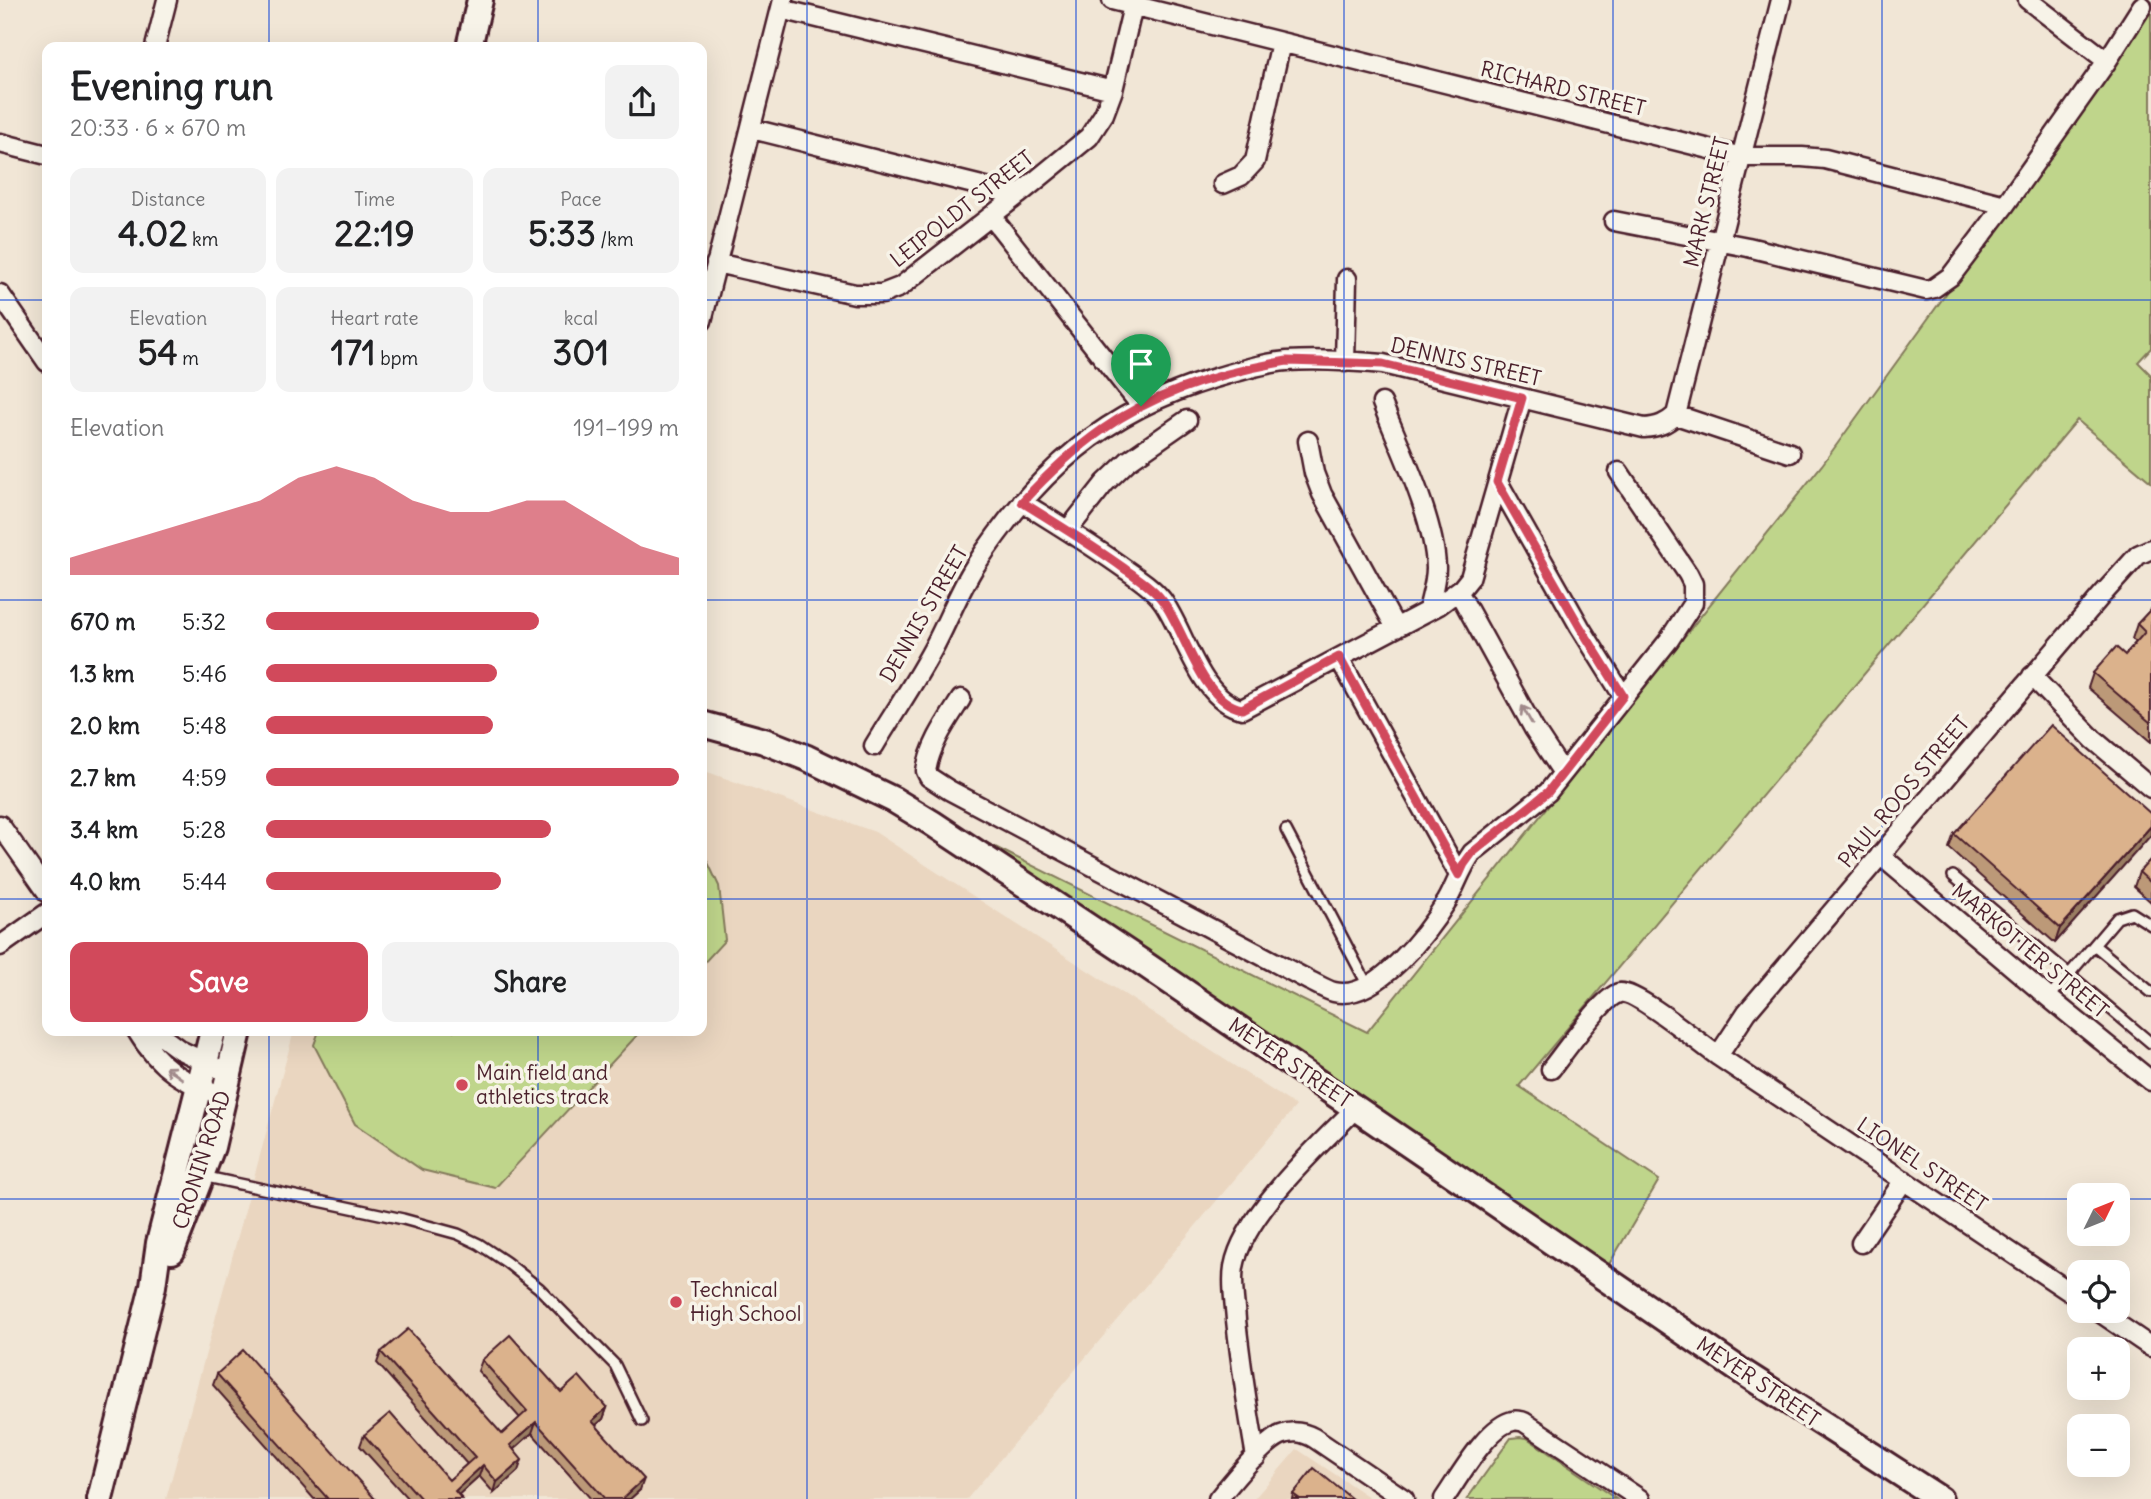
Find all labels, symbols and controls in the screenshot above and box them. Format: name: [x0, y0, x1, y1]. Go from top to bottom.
street label: RICHARD STREET: [1478, 55, 1648, 122]
text: Evening run: [70, 63, 273, 110]
button: share: [605, 65, 679, 139]
text: 20:33 · 6 × 670 m: [70, 113, 246, 142]
street label: MARK STREET: [1677, 134, 1736, 270]
street label: LEIPOLDT STREET: [884, 144, 1039, 273]
text: Distance: [131, 187, 205, 211]
text: Time: [354, 187, 395, 211]
text: Pace: [560, 187, 601, 211]
text: 4.02: [118, 211, 188, 255]
text: 22:19: [334, 211, 415, 255]
text: 5:33: [528, 211, 596, 255]
text: km: [188, 227, 218, 251]
text: /km: [596, 227, 634, 251]
text: Elevation: [129, 306, 207, 330]
text: Heart rate: [330, 306, 419, 330]
text: kcal: [564, 306, 598, 330]
text: 54: [137, 330, 178, 374]
text: 171: [331, 330, 376, 374]
text: 301: [552, 330, 609, 374]
street label: DENNIS STREET: [1388, 331, 1544, 392]
pin: [1111, 334, 1171, 406]
icon: arrive: [1122, 345, 1160, 383]
text: m: [178, 346, 199, 370]
text: bpm: [376, 346, 418, 370]
text: Elevation: [70, 413, 164, 442]
text: 191–199 m: [573, 413, 679, 442]
street label: DENNIS STREET: [873, 540, 974, 687]
text: 670 m: [70, 607, 135, 636]
text: 5:32: [182, 607, 226, 636]
text: 1.3 km: [70, 659, 134, 688]
text: 5:46: [182, 659, 227, 688]
one-way arrow: [1520, 705, 1533, 726]
street label: PAUL ROOS STREET: [1832, 710, 1975, 873]
text: 2.0 km: [70, 711, 140, 740]
text: 5:48: [182, 711, 227, 740]
text: 2.7 km: [70, 763, 136, 792]
text: 4:59: [182, 763, 227, 792]
text: 3.4 km: [70, 815, 138, 844]
text: 5:28: [182, 815, 226, 844]
text: 4.0 km: [70, 867, 141, 896]
text: 5:44: [182, 867, 227, 896]
street label: MARKOTTER STREET: [1946, 877, 2114, 1024]
button: Save: [70, 942, 368, 1022]
button: Share: [382, 942, 679, 1022]
street label: MEYER STREET: [1223, 1011, 1357, 1114]
place label: Main field and athletics track: [476, 1059, 609, 1110]
one-way arrow: [165, 1066, 184, 1080]
marker: Main field and athletics track: [454, 1077, 470, 1093]
street label: CRONIN ROAD: [166, 1087, 237, 1233]
street label: LIONEL STREET: [1852, 1111, 1993, 1218]
north arrow: [2067, 1183, 2130, 1246]
map controls: [2067, 1183, 2130, 1477]
button: locate: [2067, 1260, 2130, 1323]
place label: Technical High School: [690, 1276, 801, 1327]
marker: Technical High School: [668, 1294, 684, 1310]
street label: MEYER STREET: [1691, 1330, 1825, 1433]
button: +: [2067, 1337, 2130, 1400]
button: −: [2067, 1414, 2130, 1477]

